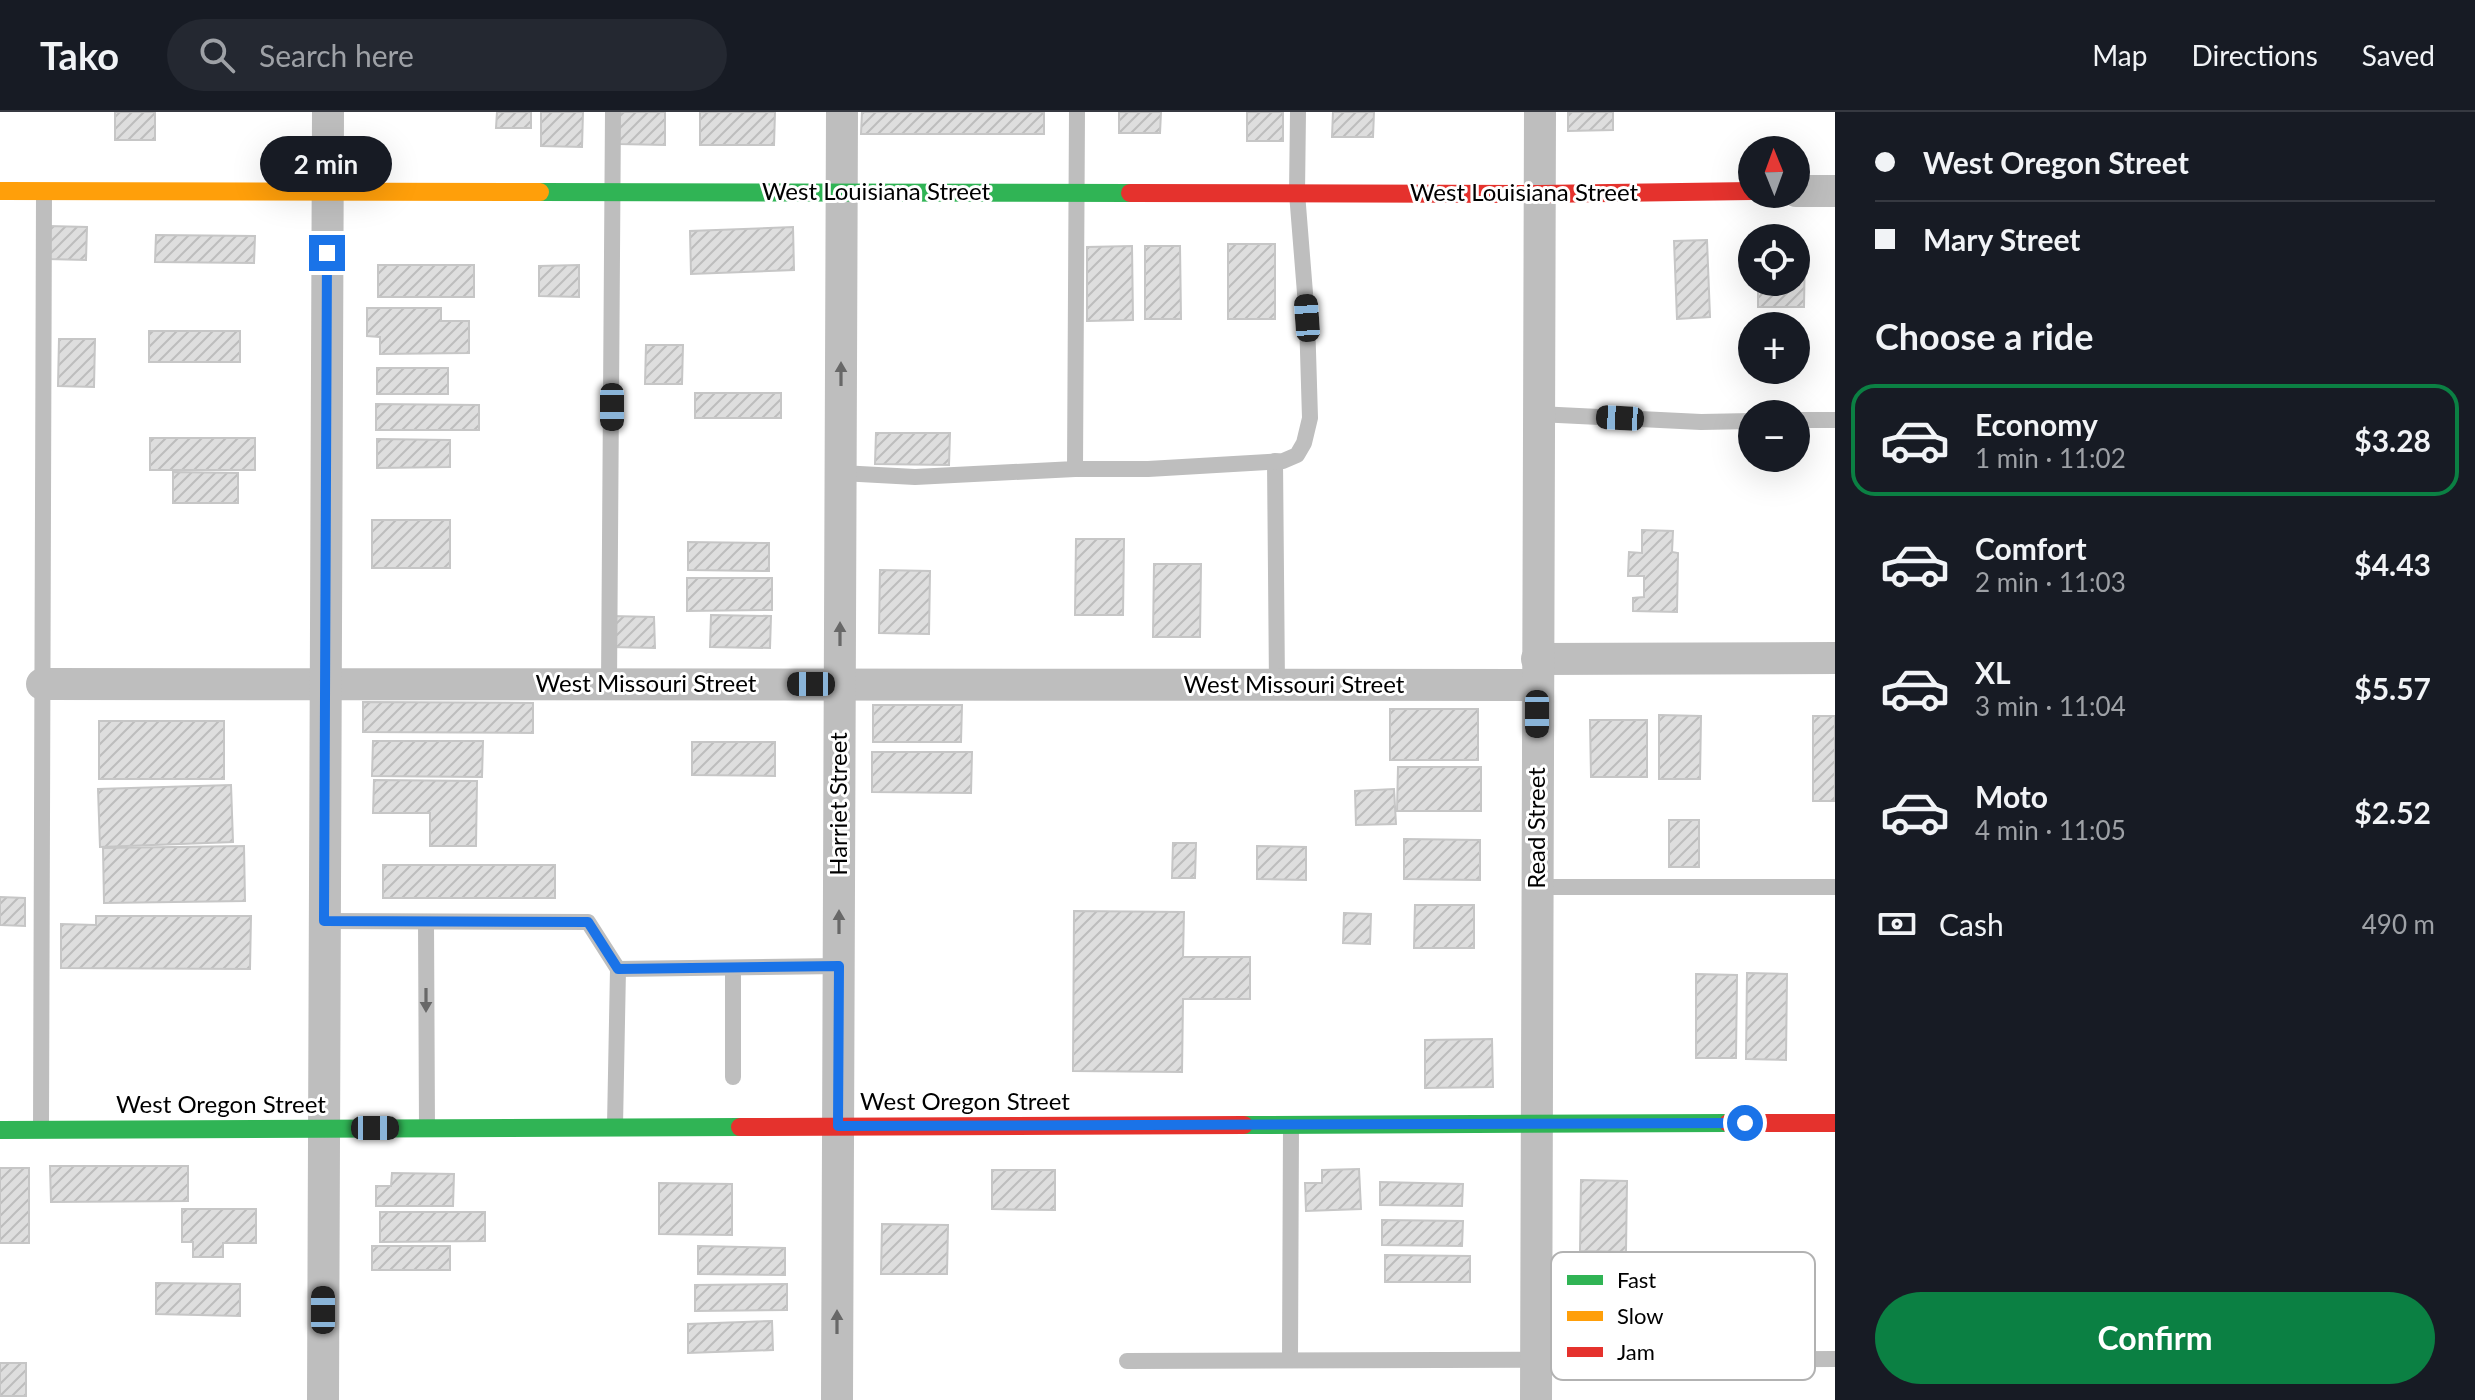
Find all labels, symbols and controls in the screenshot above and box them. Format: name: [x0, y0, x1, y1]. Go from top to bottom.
search box: [167, 19, 727, 91]
text: Tako: [40, 32, 119, 78]
icon: search: [195, 33, 239, 77]
text: Search here: [259, 37, 414, 73]
text: Map: [2092, 38, 2147, 72]
text: Directions: [2191, 38, 2318, 72]
text: Saved: [2362, 38, 2435, 72]
north arrow: [1738, 136, 1810, 208]
map controls: [1738, 136, 1810, 472]
callout: 2 min: [261, 137, 393, 193]
text: West Oregon Street: [1923, 144, 2189, 180]
text: 2 min: [294, 148, 358, 180]
street label: West Louisiana Street: [762, 176, 991, 205]
street label: West Louisiana Street: [1410, 177, 1639, 206]
text: Mary Street: [1923, 221, 2081, 257]
button: locate: [1738, 224, 1810, 296]
route end: [309, 235, 345, 271]
car: [1293, 293, 1321, 343]
button: +: [1738, 312, 1810, 384]
text: Choose a ride: [1875, 314, 2094, 358]
one-way arrow: [835, 361, 847, 386]
car: [600, 383, 624, 431]
button: −: [1738, 400, 1810, 472]
icon: car: [1879, 404, 1951, 476]
car: [1595, 405, 1645, 431]
text: Economy: [1975, 406, 2098, 442]
text: $3.28: [2354, 422, 2431, 458]
text: 1 min · 11:02: [1975, 442, 2126, 474]
icon: car: [1879, 528, 1951, 600]
text: Comfort: [1975, 530, 2087, 566]
text: $4.43: [2354, 546, 2431, 582]
text: 2 min · 11:03: [1975, 566, 2126, 598]
one-way arrow: [834, 621, 846, 646]
icon: car: [1879, 652, 1951, 724]
text: XL: [1975, 654, 2011, 690]
street label: West Missouri Street: [536, 668, 757, 697]
street label: West Missouri Street: [1184, 669, 1405, 698]
text: $5.57: [2354, 670, 2431, 706]
car: [787, 672, 835, 696]
car: [1525, 690, 1549, 738]
text: 3 min · 11:04: [1975, 690, 2126, 722]
street label: Harriet Street: [823, 732, 852, 876]
street label: Read Street: [1521, 767, 1550, 889]
icon: car: [1879, 776, 1951, 848]
text: Moto: [1975, 778, 2048, 814]
text: $2.52: [2354, 794, 2431, 830]
text: 4 min · 11:05: [1975, 814, 2126, 846]
icon: cash: [1875, 902, 1919, 946]
text: Cash: [1939, 906, 2004, 942]
text: 490 m: [2362, 908, 2435, 940]
one-way arrow: [833, 909, 845, 934]
one-way arrow: [420, 988, 432, 1013]
street label: West Oregon Street: [860, 1086, 1070, 1115]
street label: West Oregon Street: [116, 1089, 326, 1118]
route start: [1727, 1105, 1763, 1141]
car: [351, 1116, 399, 1140]
legend: [1551, 1252, 1815, 1380]
text: Fast: [1617, 1266, 1656, 1293]
car: [311, 1286, 335, 1334]
button: Confirm: [1875, 1292, 2435, 1384]
text: Slow: [1617, 1302, 1664, 1329]
one-way arrow: [831, 1309, 843, 1334]
text: Jam: [1617, 1338, 1655, 1365]

